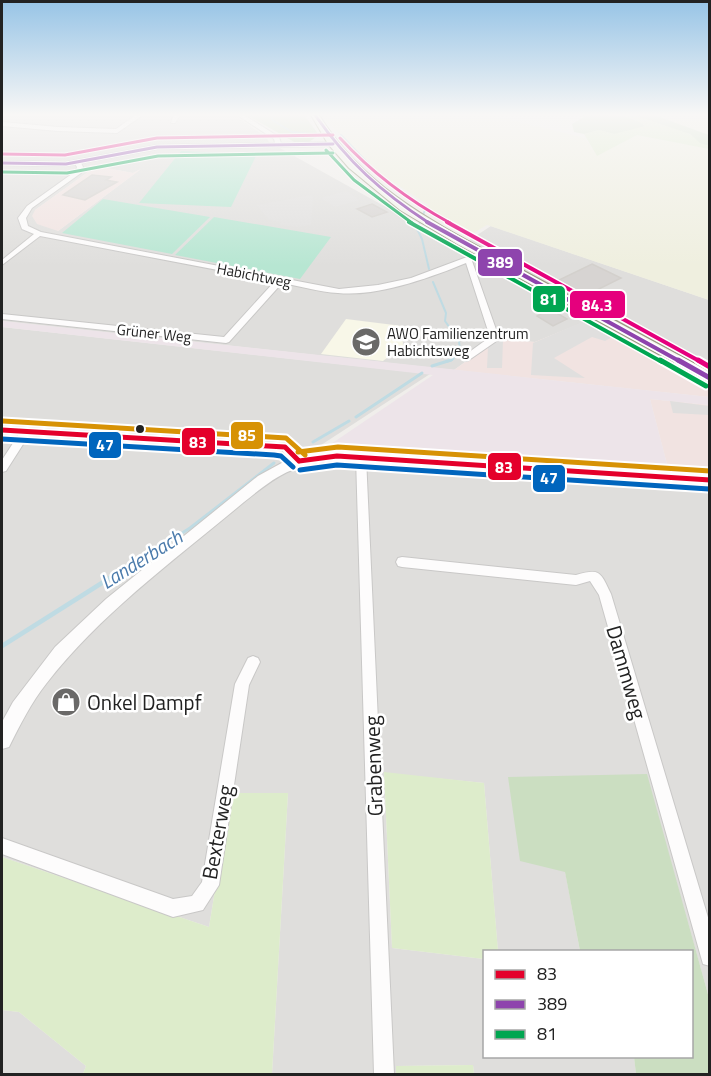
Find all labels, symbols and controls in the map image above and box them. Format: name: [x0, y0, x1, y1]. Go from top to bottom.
line badge: 389: [477, 248, 523, 277]
text: 389: [487, 250, 513, 274]
street label: Habichtweg: [215, 257, 293, 294]
line badge: 81: [532, 285, 566, 313]
text: 81: [540, 287, 558, 311]
line badge: 84.3: [569, 290, 626, 319]
text: 84.3: [582, 293, 612, 317]
street label: Grüner Weg: [116, 318, 193, 348]
place label: AWO Familienzentrum Habichtsweg: [387, 322, 529, 362]
school or university icon: AWO Familienzentrum Habichtsweg: [350, 326, 382, 358]
line badge: 85: [230, 421, 264, 450]
unlabelled marker: [134, 423, 146, 435]
text: 85: [238, 423, 256, 447]
line badge: 83: [181, 427, 216, 456]
text: 83: [189, 430, 207, 454]
line badge: 47: [88, 431, 122, 459]
text: 47: [96, 433, 114, 457]
line badge: 83: [487, 452, 522, 481]
text: 83: [495, 455, 513, 479]
line badge: 47: [532, 464, 566, 493]
text: 47: [540, 466, 558, 490]
water label: Landerbach: [94, 521, 189, 597]
street label: Dammweg: [598, 621, 656, 723]
shop icon: Onkel Dampf: [50, 686, 82, 718]
place label: Onkel Dampf: [87, 686, 202, 718]
street label: Grabenweg: [355, 715, 391, 817]
street label: Bexterweg: [193, 782, 241, 882]
legend: [483, 950, 693, 1058]
text: 83: [537, 960, 557, 987]
text: 389: [537, 990, 567, 1017]
text: 81: [537, 1020, 557, 1047]

